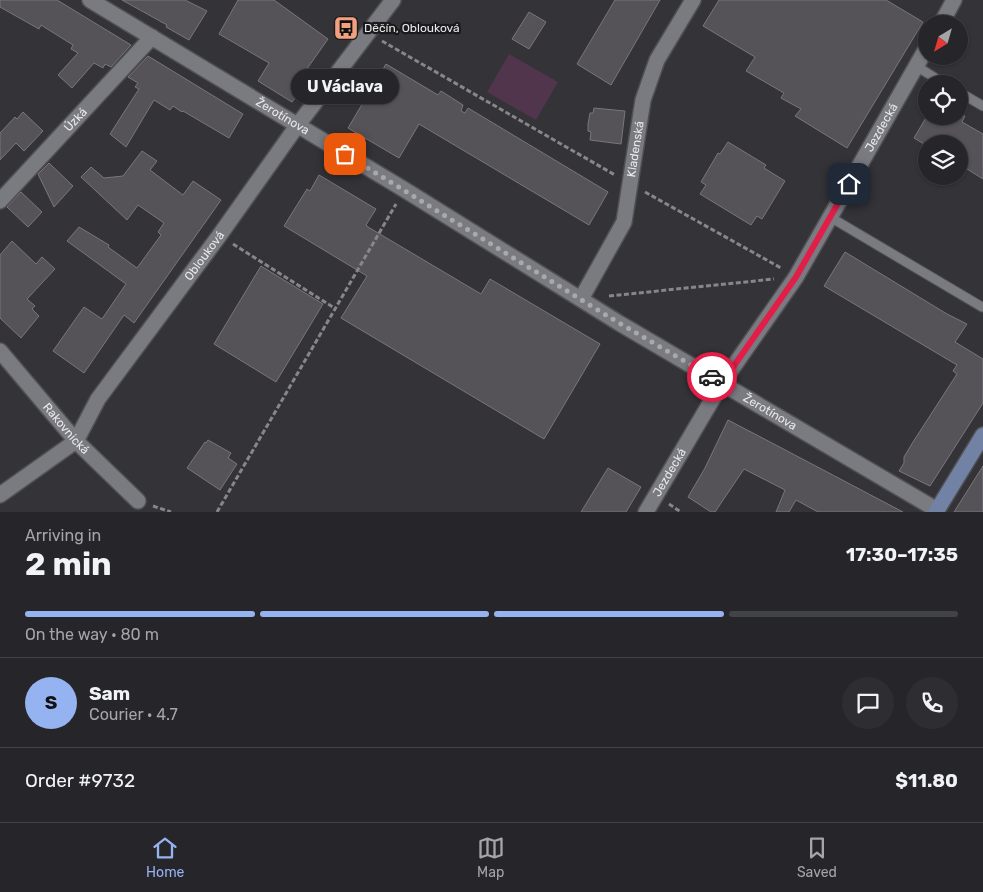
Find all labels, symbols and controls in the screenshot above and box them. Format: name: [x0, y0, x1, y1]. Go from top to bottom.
bus stop icon: Děčín, Oblouková: [333, 15, 359, 41]
north arrow: [918, 15, 968, 65]
map controls: [918, 15, 968, 185]
place label: Děčín, Oblouková: [364, 21, 460, 35]
callout: U Václava: [291, 69, 399, 104]
button: locate: [918, 75, 968, 125]
text: U Václava: [307, 77, 383, 96]
street label: Žerotínova: [254, 95, 312, 138]
street label: Jezdecká: [862, 101, 901, 154]
street label: Úzká: [61, 105, 90, 134]
street label: Kladenská: [624, 120, 647, 178]
pin: [324, 133, 366, 175]
button: layers: [918, 135, 968, 185]
icon: bag: [331, 140, 359, 168]
pin: [828, 163, 870, 205]
icon: home: [835, 170, 863, 198]
street label: Oblouková: [181, 228, 227, 283]
courier: [687, 352, 737, 402]
icon: car: [698, 363, 726, 391]
street label: Žerotínova: [741, 391, 799, 433]
street label: Rakovnická: [40, 400, 92, 457]
street label: Jezdecká: [650, 446, 689, 499]
text: Arriving in: [25, 526, 101, 545]
text: 17:30–17:35: [846, 543, 958, 566]
text: 2 min: [25, 545, 112, 583]
text: On the way · 80 m: [25, 625, 159, 644]
button: chat: [842, 677, 894, 729]
button: phone: [906, 677, 958, 729]
text: Sam: [89, 682, 130, 705]
text: S: [45, 691, 57, 714]
text: Courier · 4.7: [89, 705, 178, 724]
text: Order #9732: [25, 769, 135, 792]
text: $11.80: [895, 769, 958, 792]
tab: Home: [146, 834, 184, 881]
tab: Map: [477, 834, 505, 881]
tab: Saved: [797, 834, 837, 881]

